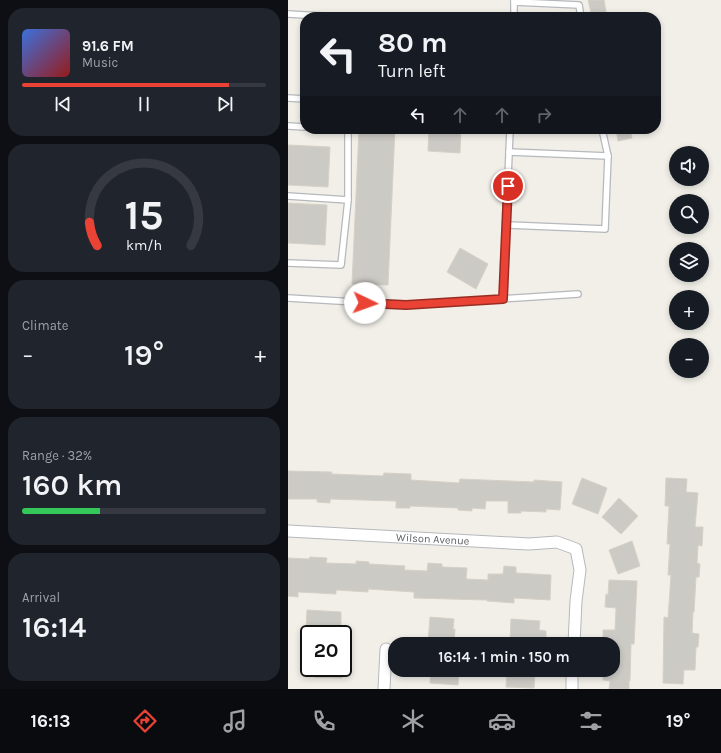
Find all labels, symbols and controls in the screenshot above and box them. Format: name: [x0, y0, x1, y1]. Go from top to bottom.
text: 80 m: [378, 26, 447, 59]
icon: left: [312, 28, 364, 80]
text: 91.6 FM: [82, 37, 134, 55]
text: Music: [82, 55, 118, 70]
text: Turn left: [378, 60, 446, 82]
icon: previous: [52, 93, 74, 115]
icon: pause: [133, 93, 155, 115]
icon: next: [214, 93, 236, 115]
icon: left: [407, 104, 429, 126]
icon: ahead: [449, 104, 471, 126]
icon: ahead: [491, 104, 513, 126]
icon: right: [533, 104, 555, 126]
map controls: [669, 146, 709, 378]
button: sound: [669, 146, 709, 186]
pin: [491, 169, 525, 203]
icon: arrive: [497, 175, 519, 197]
text: 15: [124, 191, 164, 239]
button: search: [669, 194, 709, 234]
text: km/h: [126, 237, 162, 254]
button: layers: [669, 242, 709, 282]
position arrow: [344, 282, 386, 324]
button: +: [669, 290, 709, 330]
text: Climate: [22, 318, 68, 333]
text: 19°: [124, 337, 164, 373]
button: −: [669, 338, 709, 378]
text: −: [22, 342, 34, 368]
text: +: [254, 342, 266, 368]
text: Range · 32%: [22, 448, 92, 463]
text: 160 km: [22, 467, 122, 503]
street label: Wilson Avenue: [396, 530, 470, 547]
text: Arrival: [22, 590, 60, 605]
text: 16:14: [22, 609, 86, 645]
speed limit sign: 20: [300, 625, 352, 677]
text: 16:14 · 1 min · 150 m: [438, 648, 570, 666]
icon: directions: [131, 707, 159, 735]
icon: music: [221, 707, 249, 735]
icon: phone: [310, 707, 338, 735]
icon: climate: [399, 707, 427, 735]
icon: car: [488, 707, 516, 735]
icon: filters: [577, 707, 605, 735]
text: 16:13: [31, 710, 70, 732]
text: 19°: [666, 710, 690, 732]

